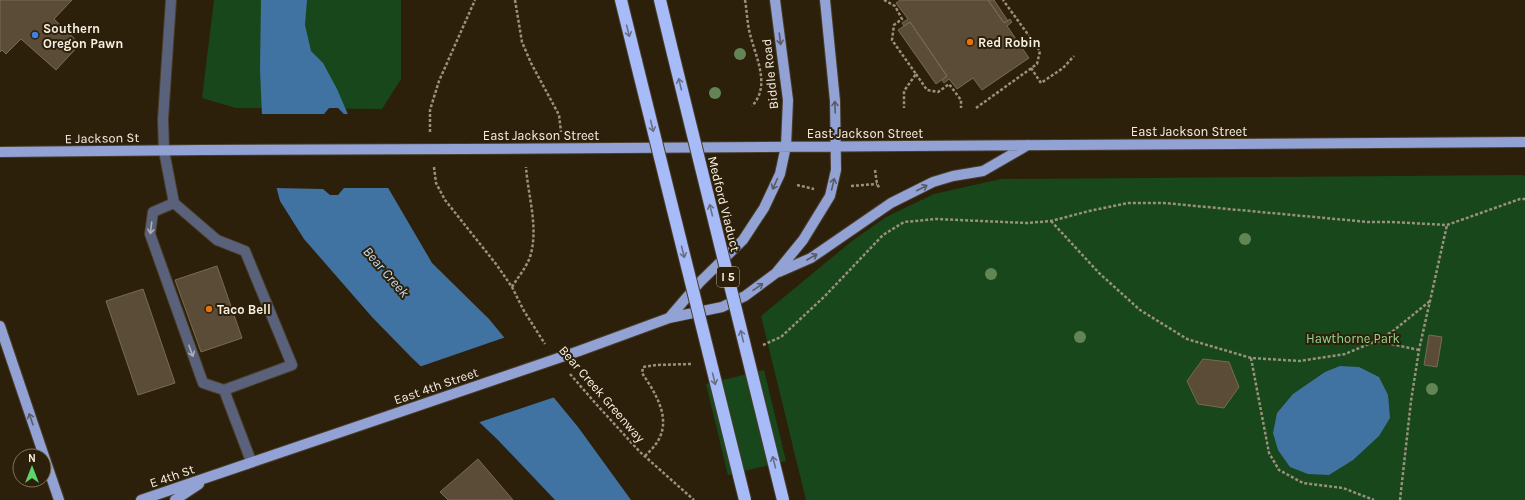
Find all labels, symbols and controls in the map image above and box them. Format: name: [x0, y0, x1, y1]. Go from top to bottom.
place label: Southern Oregon Pawn: [43, 21, 123, 51]
one-way arrow: [625, 24, 632, 37]
marker: Southern Oregon Pawn: [30, 30, 40, 40]
one-way arrow: [776, 32, 784, 45]
place label: Red Robin: [978, 35, 1041, 50]
marker: Red Robin: [965, 37, 975, 47]
street label: Biddle Road: [759, 38, 781, 110]
one-way arrow: [676, 77, 683, 90]
one-way arrow: [832, 101, 839, 114]
one-way arrow: [648, 119, 656, 132]
street label: East Jackson Street: [1131, 124, 1247, 139]
street label: East Jackson Street: [807, 126, 923, 141]
street label: East Jackson Street: [483, 128, 599, 143]
street label: E Jackson St: [65, 130, 139, 146]
street label: Medford Viaduct: [705, 155, 743, 253]
one-way arrow: [771, 177, 778, 189]
one-way arrow: [830, 178, 838, 191]
one-way arrow: [915, 184, 927, 191]
one-way arrow: [707, 204, 714, 217]
one-way arrow: [147, 221, 155, 234]
water label: Bear Creek: [359, 243, 413, 302]
one-way arrow: [680, 246, 687, 259]
one-way arrow: [805, 252, 817, 260]
road number: I 5: [717, 267, 739, 287]
one-way arrow: [752, 283, 763, 291]
place label: Taco Bell: [217, 302, 271, 317]
marker: Taco Bell: [204, 304, 214, 314]
one-way arrow: [738, 330, 746, 343]
park label: Hawthorne Park: [1306, 331, 1400, 346]
street label: Bear Creek Greenway: [556, 343, 648, 445]
one-way arrow: [188, 345, 196, 357]
street label: East 4th Street: [392, 365, 480, 407]
one-way arrow: [711, 372, 719, 385]
one-way arrow: [27, 413, 35, 425]
north arrow: [12, 448, 52, 488]
text: N: [28, 452, 36, 465]
one-way arrow: [769, 456, 777, 469]
street label: E 4th St: [148, 461, 196, 491]

